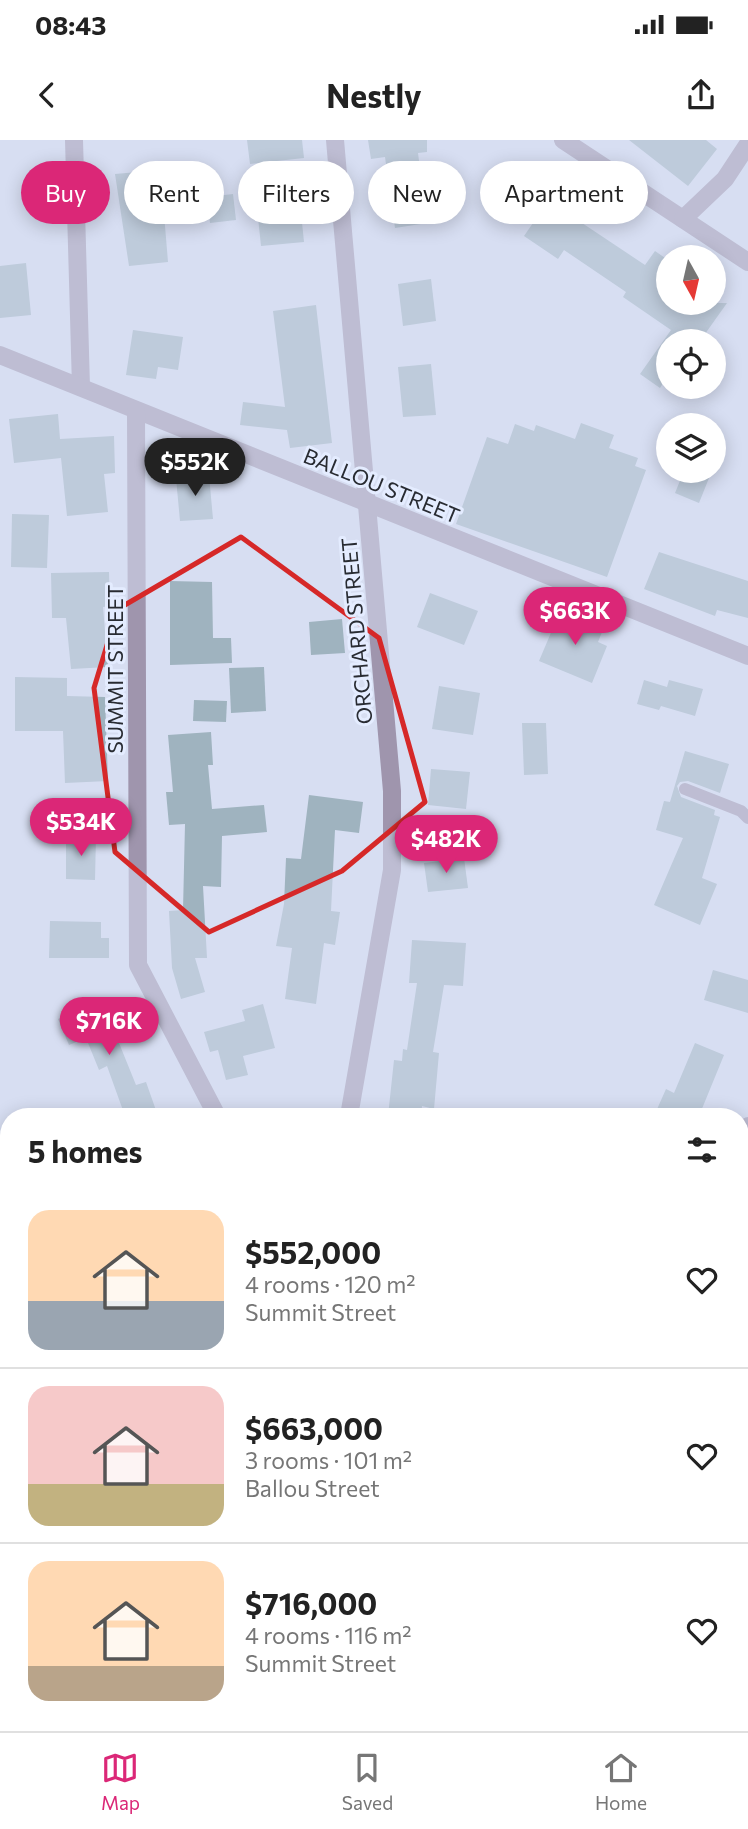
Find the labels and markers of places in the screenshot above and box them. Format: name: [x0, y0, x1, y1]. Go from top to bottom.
pin: $552K: [146, 438, 244, 498]
pin: $663K: [526, 588, 624, 647]
pin: $534K: [32, 798, 130, 858]
pin: $482K: [397, 816, 495, 875]
pin: $716K: [60, 998, 158, 1057]

